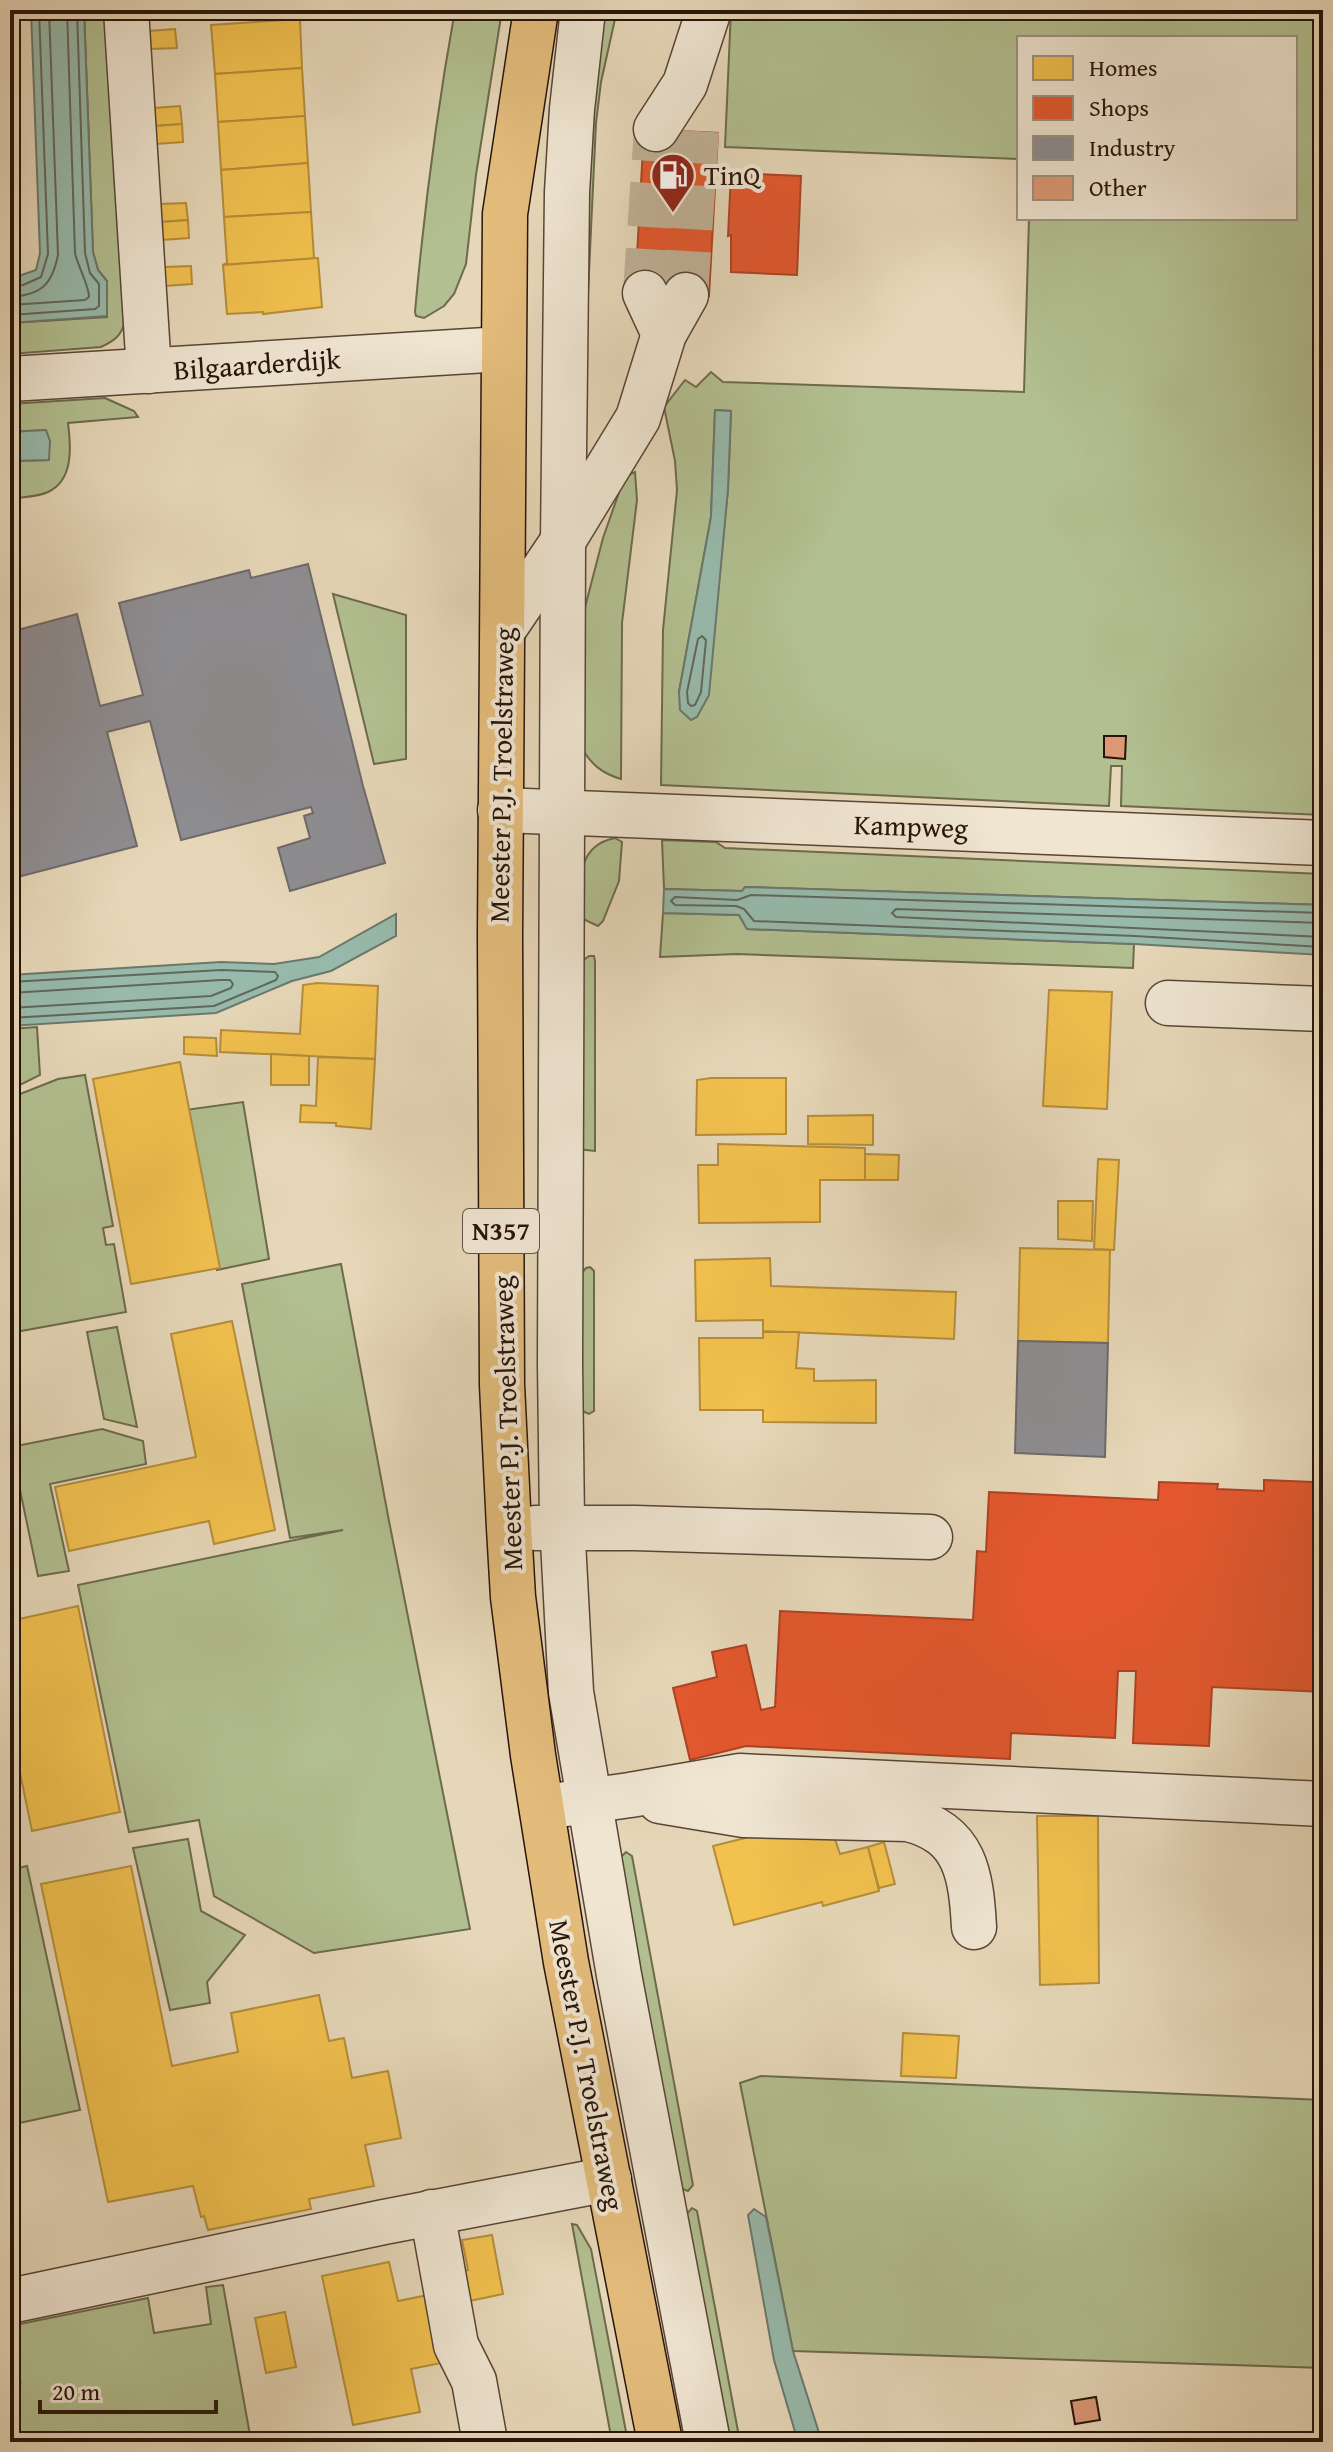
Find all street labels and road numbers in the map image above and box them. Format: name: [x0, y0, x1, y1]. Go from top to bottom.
street label: Bilgaarderdijk: [172, 337, 343, 390]
street label: Meester P.J. Troelstraweg: [477, 627, 524, 923]
street label: Kampweg: [853, 803, 969, 848]
road number: N357: [463, 1209, 539, 1253]
street label: Meester P.J. Troelstraweg: [481, 1275, 532, 1571]
street label: Meester P.J. Troelstraweg: [539, 1916, 636, 2214]

